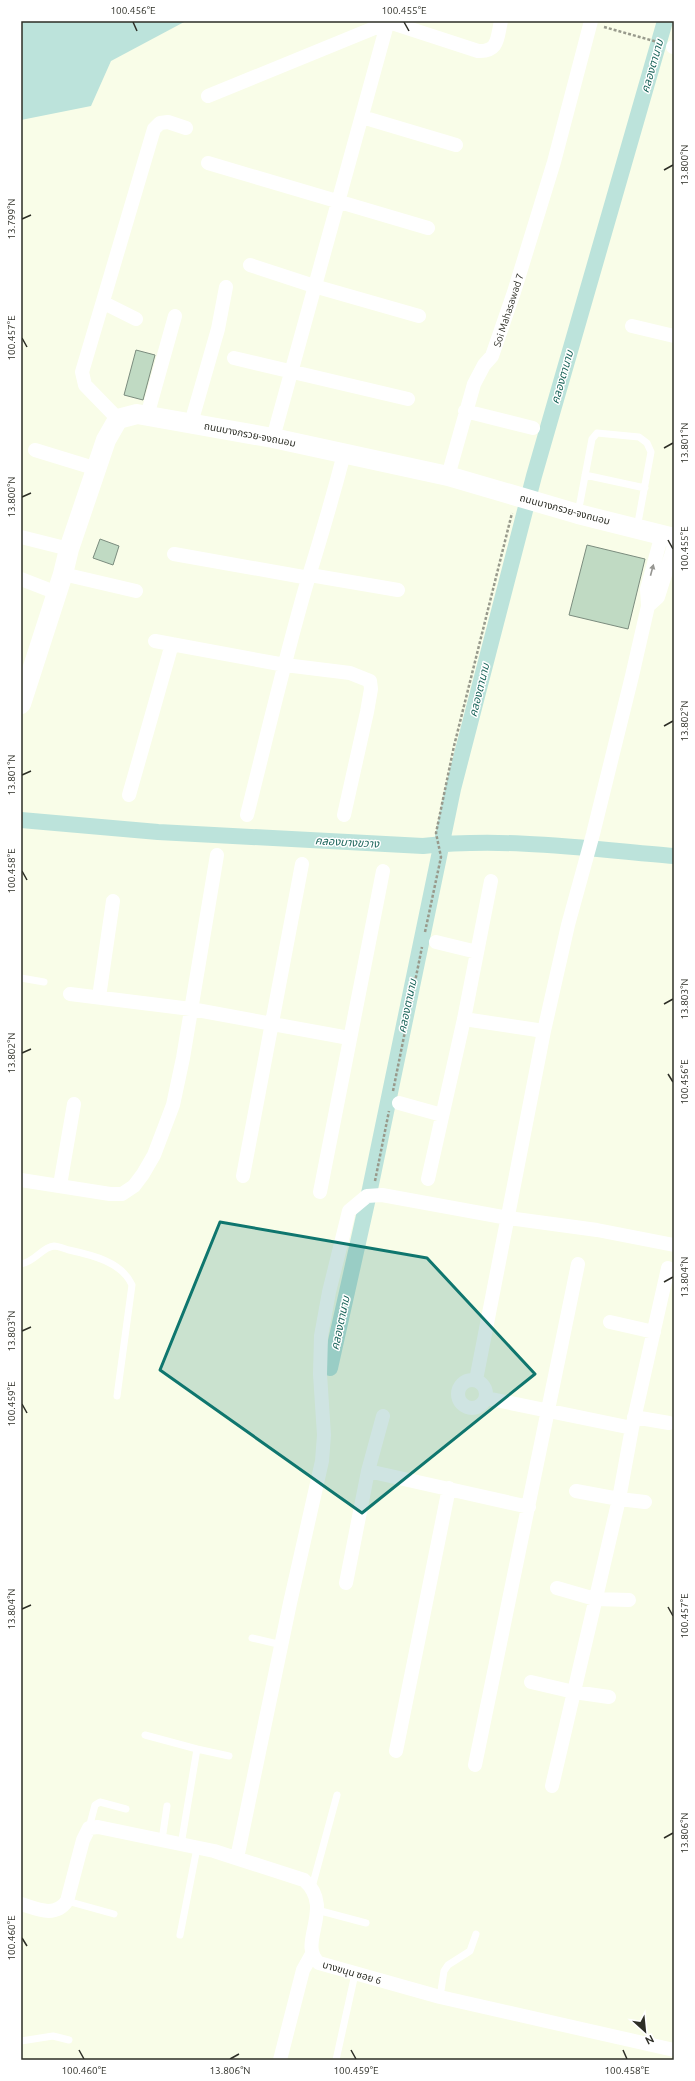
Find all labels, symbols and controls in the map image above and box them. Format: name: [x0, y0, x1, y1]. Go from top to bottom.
text: 100.456°E: [110, 5, 156, 16]
text: 100.455°E: [381, 5, 427, 16]
water label: คลองตานาม: [639, 37, 666, 94]
text: 13.800°N: [679, 144, 690, 186]
text: 13.799°N: [6, 198, 17, 240]
street label: Soi Mahasawad 7: [491, 272, 526, 348]
text: 100.457°E: [6, 315, 17, 361]
water label: คลองตานาม: [549, 348, 576, 405]
street label: ถนนบางกรวย-จงถนอม: [203, 420, 297, 449]
text: 13.801°N: [679, 422, 690, 464]
text: 13.800°N: [6, 476, 17, 518]
street label: ถนนบางกรวย-จงถนอม: [518, 492, 611, 527]
text: 100.455°E: [679, 526, 690, 572]
one-way arrow: [649, 563, 655, 575]
water label: คลองตานาม: [467, 661, 492, 718]
text: 13.802°N: [679, 700, 690, 742]
text: 13.801°N: [6, 754, 17, 796]
water label: คลองบางขวาง: [315, 834, 380, 850]
text: 100.458°E: [6, 848, 17, 894]
water label: คลองตานาม: [395, 977, 419, 1034]
text: 13.803°N: [679, 978, 690, 1020]
text: 13.802°N: [6, 1032, 17, 1074]
text: 100.456°E: [679, 1059, 690, 1105]
text: 13.804°N: [679, 1256, 690, 1298]
water label: คลองตานาม: [328, 1294, 352, 1351]
text: 13.803°N: [6, 1310, 17, 1352]
text: 100.459°E: [6, 1381, 17, 1427]
text: 13.804°N: [6, 1588, 17, 1630]
text: 100.457°E: [679, 1593, 690, 1639]
text: 13.806°N: [679, 1812, 690, 1854]
text: 100.460°E: [6, 1915, 17, 1961]
street label: บางขนุน ซอย 6: [321, 1959, 383, 1987]
north arrow: [625, 2011, 665, 2051]
text: N: [643, 2033, 656, 2047]
text: 100.460°E: [61, 2065, 107, 2076]
text: 13.806°N: [209, 2065, 251, 2076]
text: 100.459°E: [333, 2065, 379, 2076]
text: 100.458°E: [604, 2065, 650, 2076]

